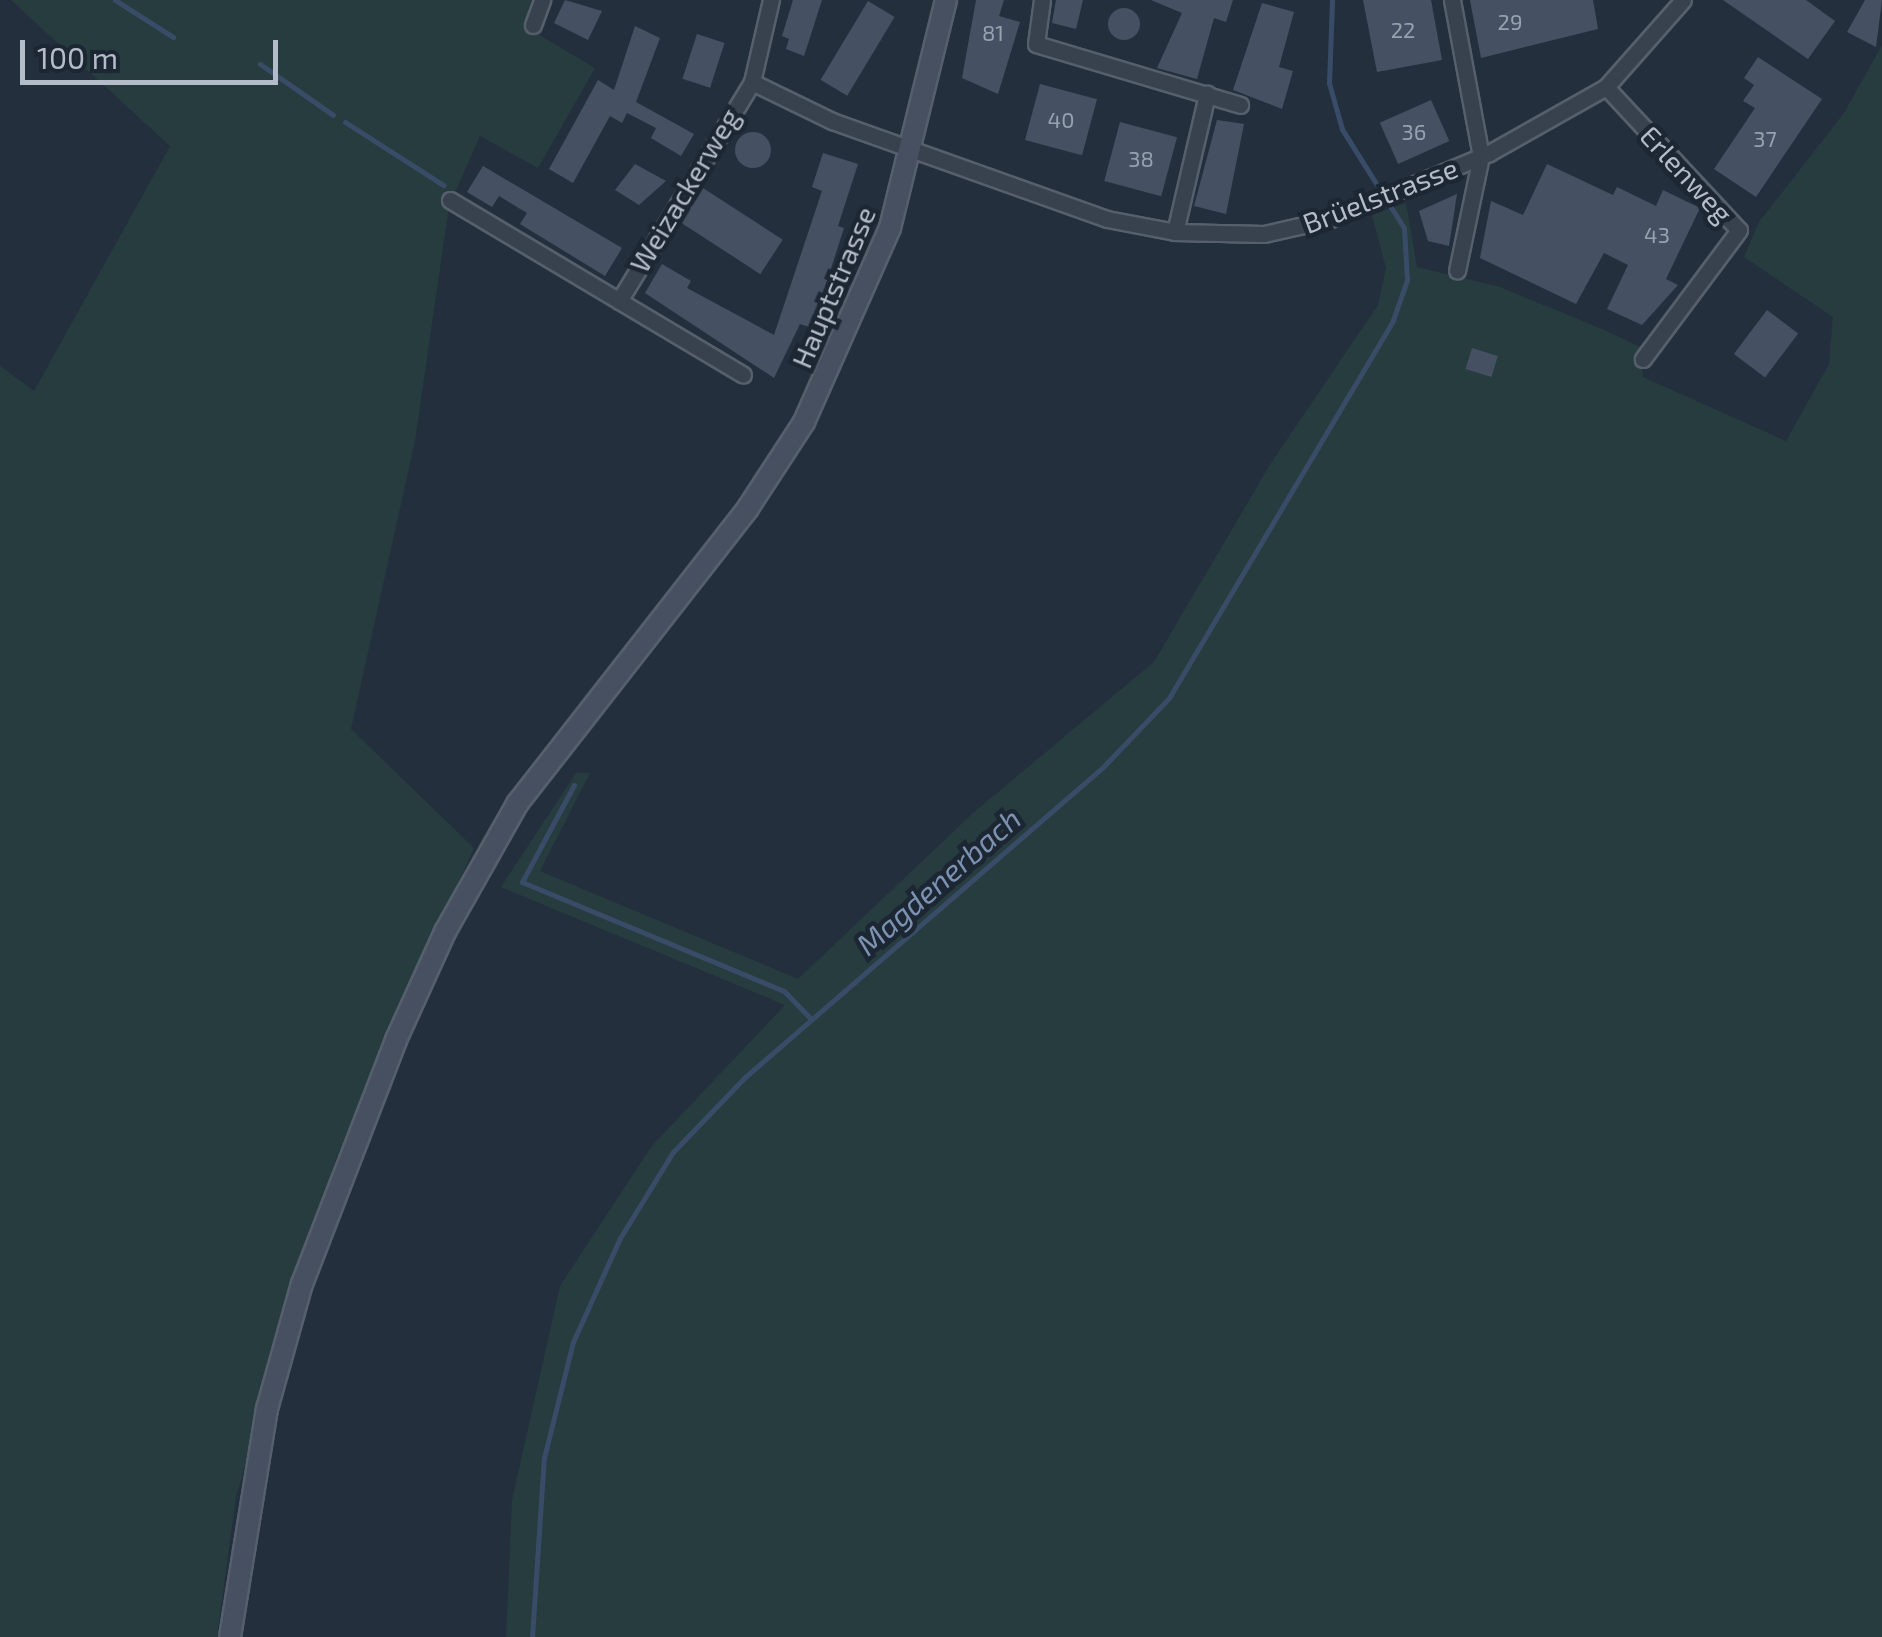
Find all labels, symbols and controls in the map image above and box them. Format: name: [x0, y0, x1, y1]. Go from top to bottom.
house number: 29: [1498, 9, 1522, 35]
house number: 22: [1391, 17, 1415, 43]
scale bar: [25, 20, 282, 82]
house number: 81: [982, 20, 1004, 46]
text: 100 m: [37, 39, 118, 75]
street label: Weizackerweg: [622, 102, 746, 278]
house number: 40: [1048, 107, 1074, 133]
house number: 36: [1402, 119, 1426, 145]
street label: Erlenweg: [1634, 119, 1740, 229]
house number: 37: [1753, 126, 1777, 152]
house number: 38: [1128, 146, 1154, 172]
street label: Brüelstrasse: [1298, 150, 1462, 240]
street label: Hauptstrasse: [784, 201, 882, 373]
house number: 43: [1644, 222, 1670, 248]
water label: Magdenerbach: [849, 800, 1027, 962]

